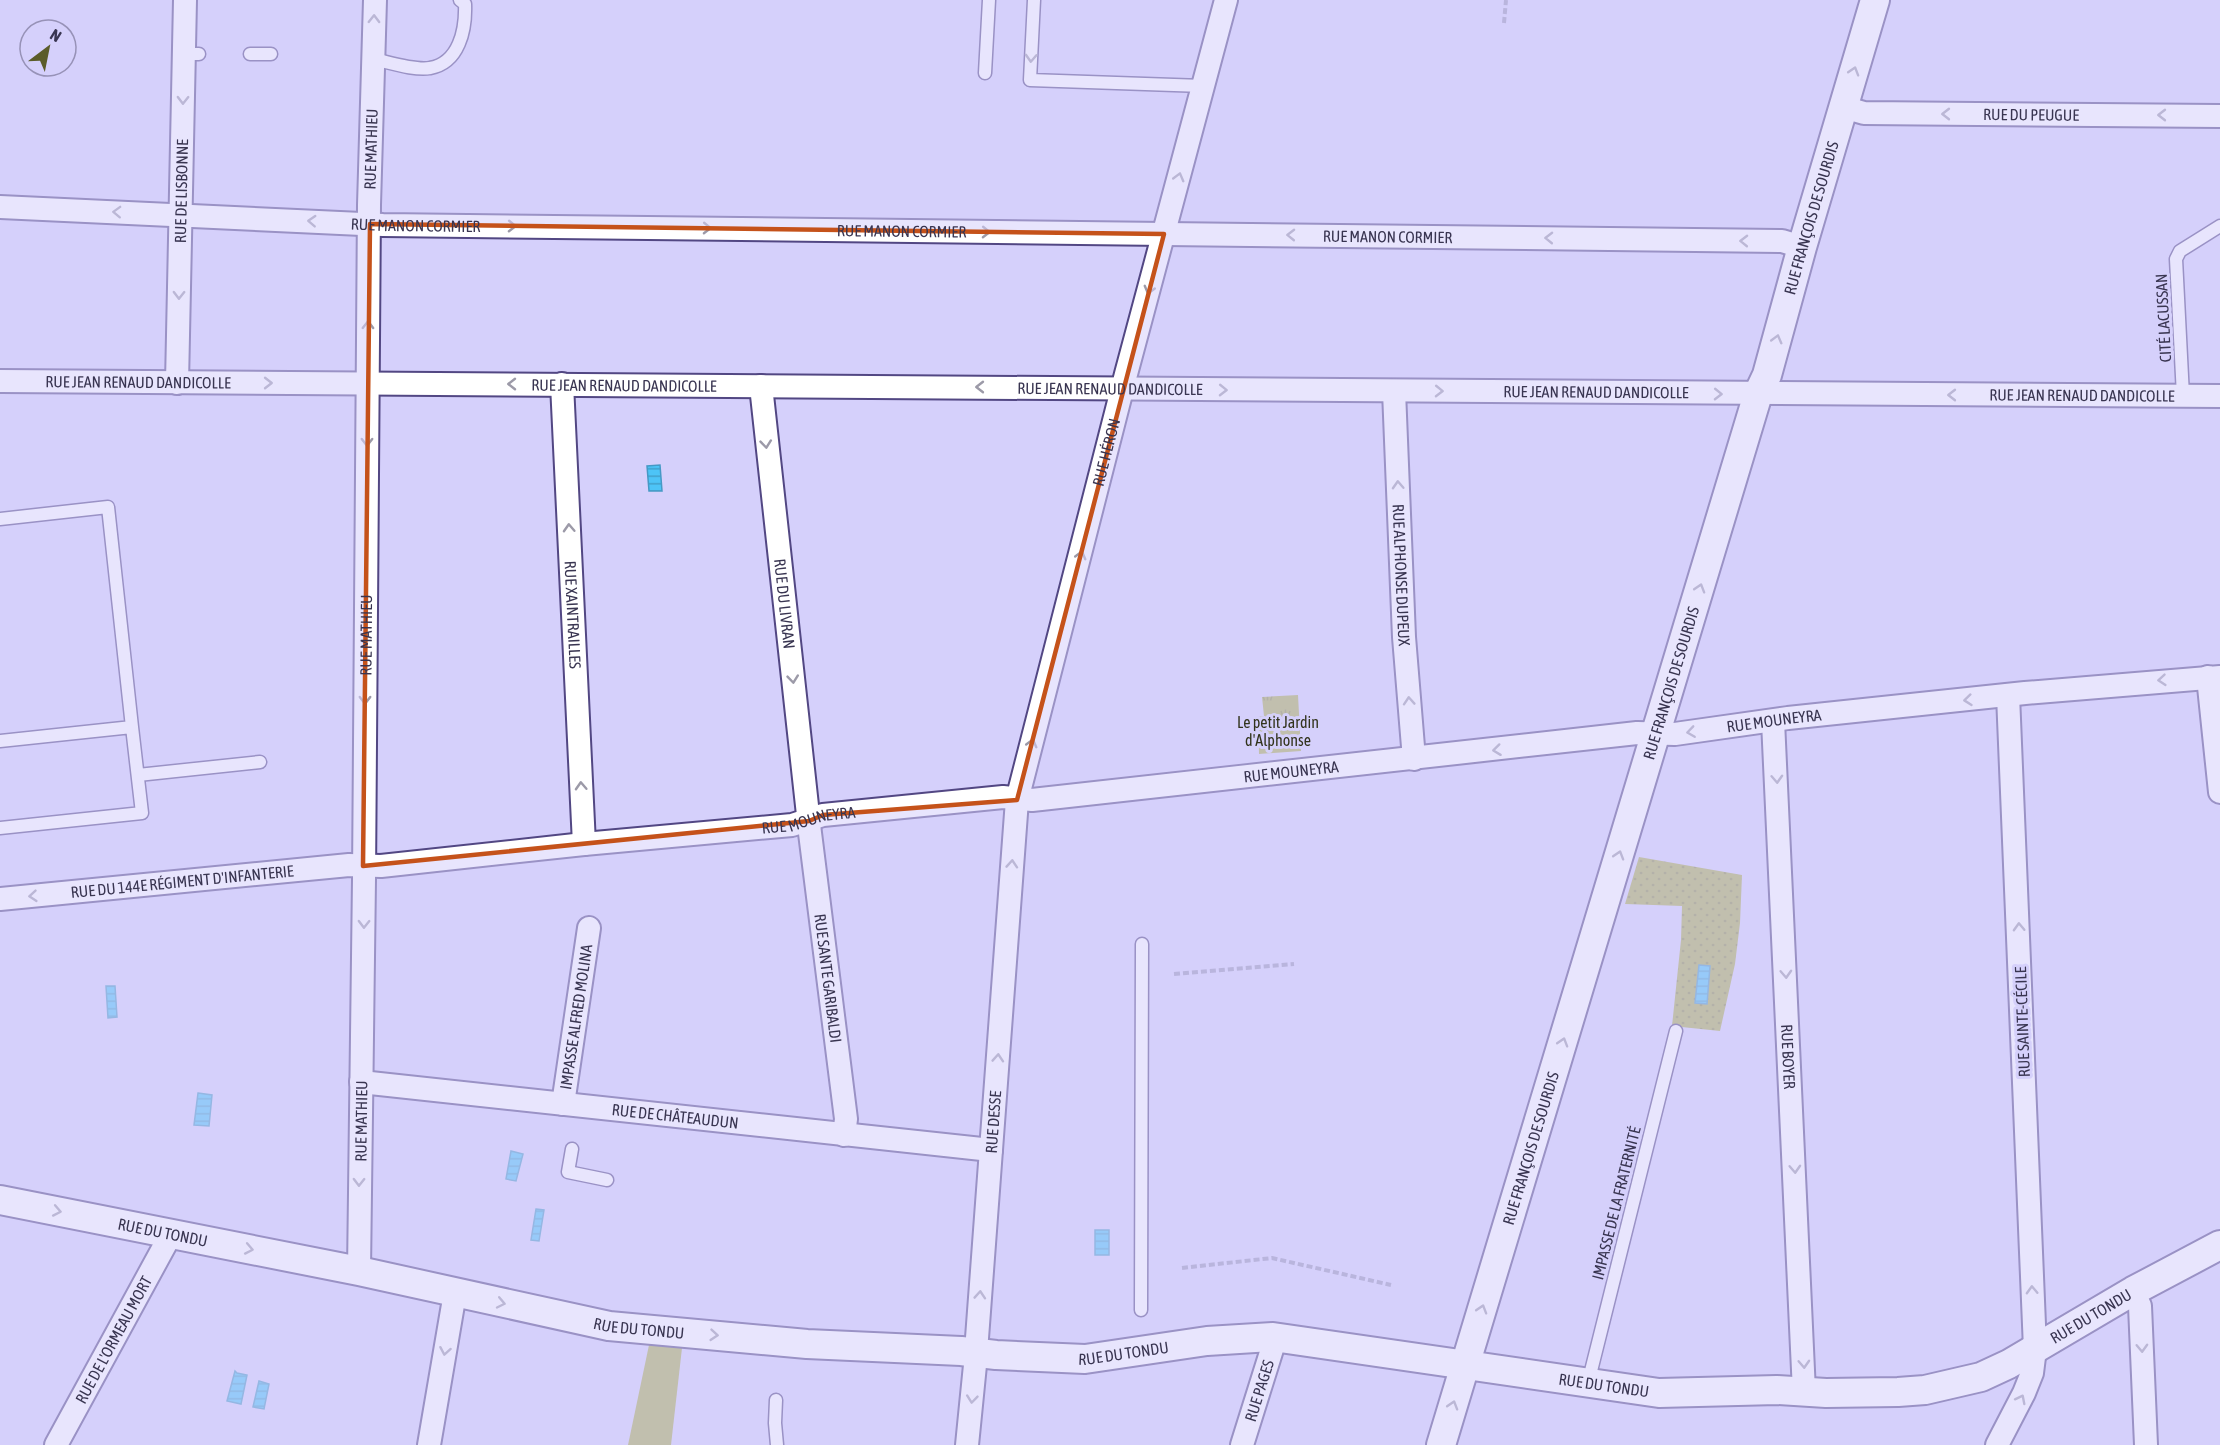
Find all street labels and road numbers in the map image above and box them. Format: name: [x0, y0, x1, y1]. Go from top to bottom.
street label: RUE DU PEUGUE: [1983, 105, 2079, 124]
street label: RUE MATHIEU: [360, 108, 381, 190]
street label: RUE DE LISBONNE: [171, 139, 191, 243]
street label: RUE FRANÇOIS DE SOURDIS: [1780, 139, 1842, 297]
street label: RUE MANON CORMIER: [350, 214, 480, 235]
street label: RUE MANON CORMIER: [837, 221, 966, 241]
street label: RUE MANON CORMIER: [1323, 227, 1452, 246]
street label: CITÉ LACUSSAN: [2152, 273, 2174, 363]
street label: RUE JEAN RENAUD DANDICOLLE: [45, 372, 231, 392]
street label: RUE JEAN RENAUD DANDICOLLE: [531, 376, 717, 395]
street label: RUE JEAN RENAUD DANDICOLLE: [1017, 379, 1203, 398]
street label: RUE JEAN RENAUD DANDICOLLE: [1503, 382, 1689, 401]
street label: RUE JEAN RENAUD DANDICOLLE: [1989, 385, 2175, 405]
street label: RUE HÉRON: [1089, 416, 1123, 488]
street label: RUE ALPHONSE DUPEUX: [1390, 504, 1414, 647]
street label: RUE DU LIVRAN: [771, 558, 799, 650]
street label: RUE XAINTRAILLES: [561, 560, 585, 669]
street label: RUE MATHIEU: [357, 594, 375, 676]
street label: RUE FRANÇOIS DE SOURDIS: [1639, 604, 1702, 762]
street label: RUE MOUNEYRA: [1726, 706, 1822, 736]
street label: RUE MOUNEYRA: [1243, 757, 1340, 786]
street label: RUE MOUNEYRA: [761, 803, 856, 837]
street label: RUE DU 144E RÉGIMENT D'INFANTERIE: [70, 861, 295, 901]
street label: RUE SANTE GARIBALDI: [811, 913, 845, 1044]
street label: IMPASSE ALFRED MOLINA: [556, 943, 595, 1091]
street label: RUE SAINTE-CÉCILE: [2011, 966, 2033, 1078]
street label: RUE BOYER: [1778, 1024, 1799, 1089]
street label: RUE FRANÇOIS DE SOURDIS: [1499, 1069, 1562, 1227]
street label: RUE MATHIEU: [351, 1080, 370, 1162]
street label: RUE DESSE: [982, 1090, 1004, 1154]
street label: RUE DE CHÂTEAUDUN: [611, 1100, 739, 1132]
street label: IMPASSE DE LA FRATERNITÉ: [1588, 1124, 1644, 1282]
street label: RUE DU TONDU: [116, 1215, 209, 1250]
street label: RUE DE L'ORMEAU MORT: [72, 1273, 155, 1406]
street label: RUE DU TONDU: [2047, 1285, 2134, 1347]
street label: RUE DU TONDU: [592, 1314, 685, 1342]
street label: RUE DU TONDU: [1078, 1338, 1170, 1368]
street label: RUE PAGES: [1241, 1357, 1277, 1424]
street label: RUE DU TONDU: [1558, 1370, 1650, 1400]

